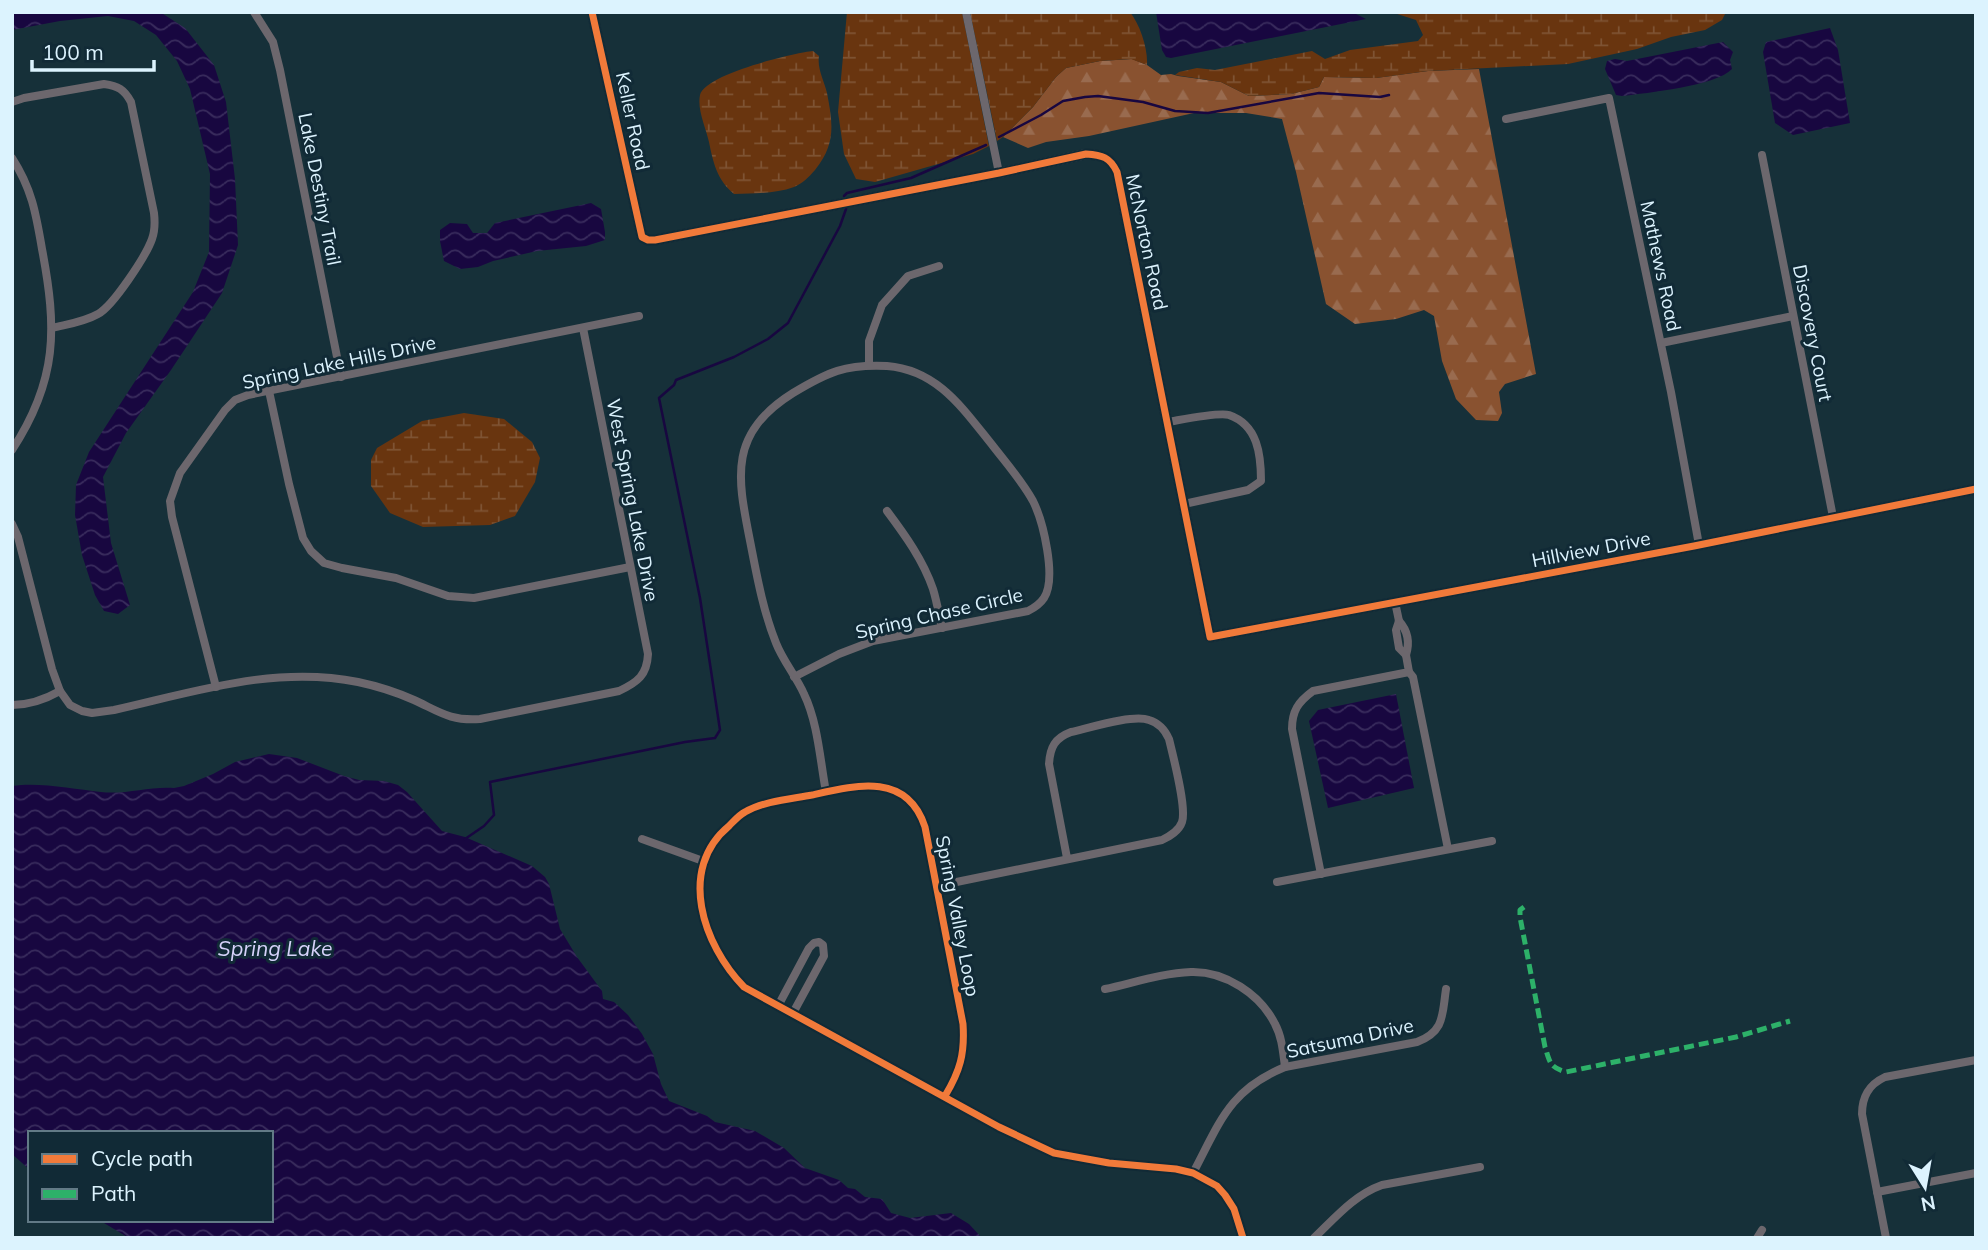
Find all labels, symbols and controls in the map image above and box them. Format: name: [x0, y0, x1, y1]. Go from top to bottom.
scale bar: [32, 28, 154, 72]
text: 100 m: [42, 39, 104, 65]
street label: Keller Road: [611, 70, 655, 172]
street label: Lake Destiny Trail: [293, 111, 347, 267]
street label: McNorton Road: [1121, 172, 1173, 312]
street label: Mathews Road: [1635, 198, 1687, 334]
street label: Discovery Court: [1788, 262, 1838, 404]
street label: Spring Lake Hills Drive: [240, 330, 438, 394]
street label: West Spring Lake Drive: [602, 397, 664, 603]
street label: Hillview Drive: [1530, 526, 1652, 572]
street label: Spring Chase Circle: [853, 582, 1025, 644]
street label: Spring Valley Loop: [931, 833, 985, 999]
water label: Spring Lake: [218, 935, 332, 961]
street label: Satsuma Drive: [1284, 1013, 1416, 1063]
legend: [28, 1131, 273, 1222]
text: Cycle path: [91, 1145, 193, 1171]
north arrow: [1890, 1152, 1960, 1222]
text: Path: [91, 1180, 136, 1206]
text: N: [1919, 1191, 1938, 1217]

